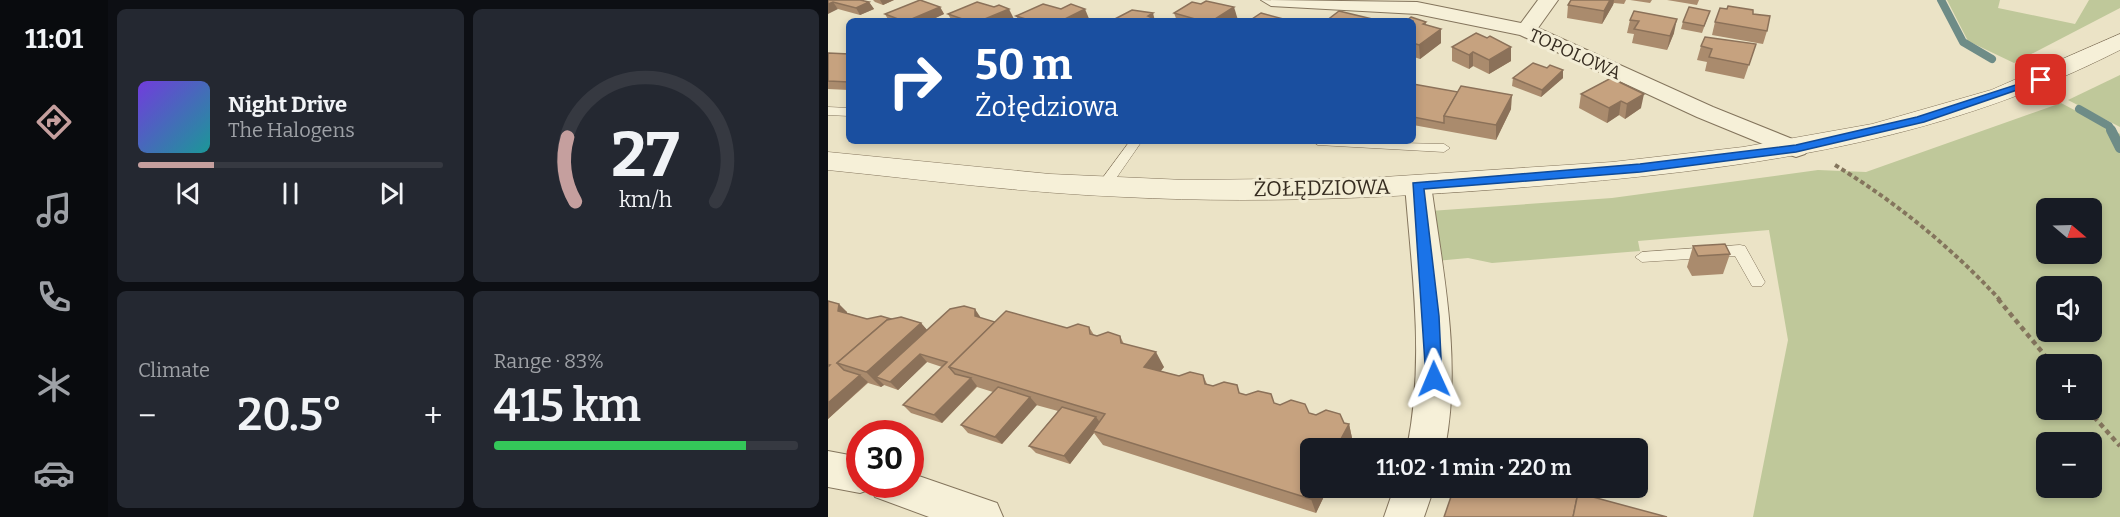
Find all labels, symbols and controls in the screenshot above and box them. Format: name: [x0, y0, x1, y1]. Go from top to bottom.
text: 11:01: [25, 23, 83, 55]
street label: TOPOLOWA: [1525, 24, 1625, 84]
text: 50 m: [975, 40, 1072, 90]
icon: right: [876, 42, 954, 120]
pin: [2015, 54, 2066, 105]
icon: arrive: [2024, 63, 2057, 96]
text: Night Drive: [228, 91, 347, 118]
text: Żołędziowa: [975, 91, 1119, 123]
icon: directions: [33, 101, 75, 143]
text: The Halogens: [228, 118, 355, 142]
text: 27: [612, 119, 680, 194]
street label: ŻOŁĘDZIOWA: [1253, 174, 1391, 202]
icon: previous: [172, 177, 205, 210]
icon: pause: [274, 177, 307, 210]
icon: next: [375, 177, 408, 210]
text: km/h: [619, 188, 672, 214]
icon: music: [33, 189, 75, 231]
north arrow: [2036, 198, 2102, 264]
map controls: [2036, 198, 2102, 498]
icon: phone: [33, 276, 75, 318]
button: sound: [2036, 276, 2102, 342]
position arrow: [1402, 347, 1466, 411]
text: Range · 83%: [494, 349, 604, 373]
button: +: [2036, 354, 2102, 420]
text: Climate: [138, 358, 210, 382]
icon: climate: [33, 364, 75, 406]
text: 415 km: [494, 379, 641, 433]
text: 20.5°: [237, 388, 343, 442]
text: −: [138, 396, 156, 436]
text: +: [424, 396, 442, 436]
speed limit sign: 30: [846, 420, 924, 498]
button: −: [2036, 432, 2102, 498]
icon: car: [33, 452, 75, 494]
text: 11:02 · 1 min · 220 m: [1376, 454, 1572, 481]

